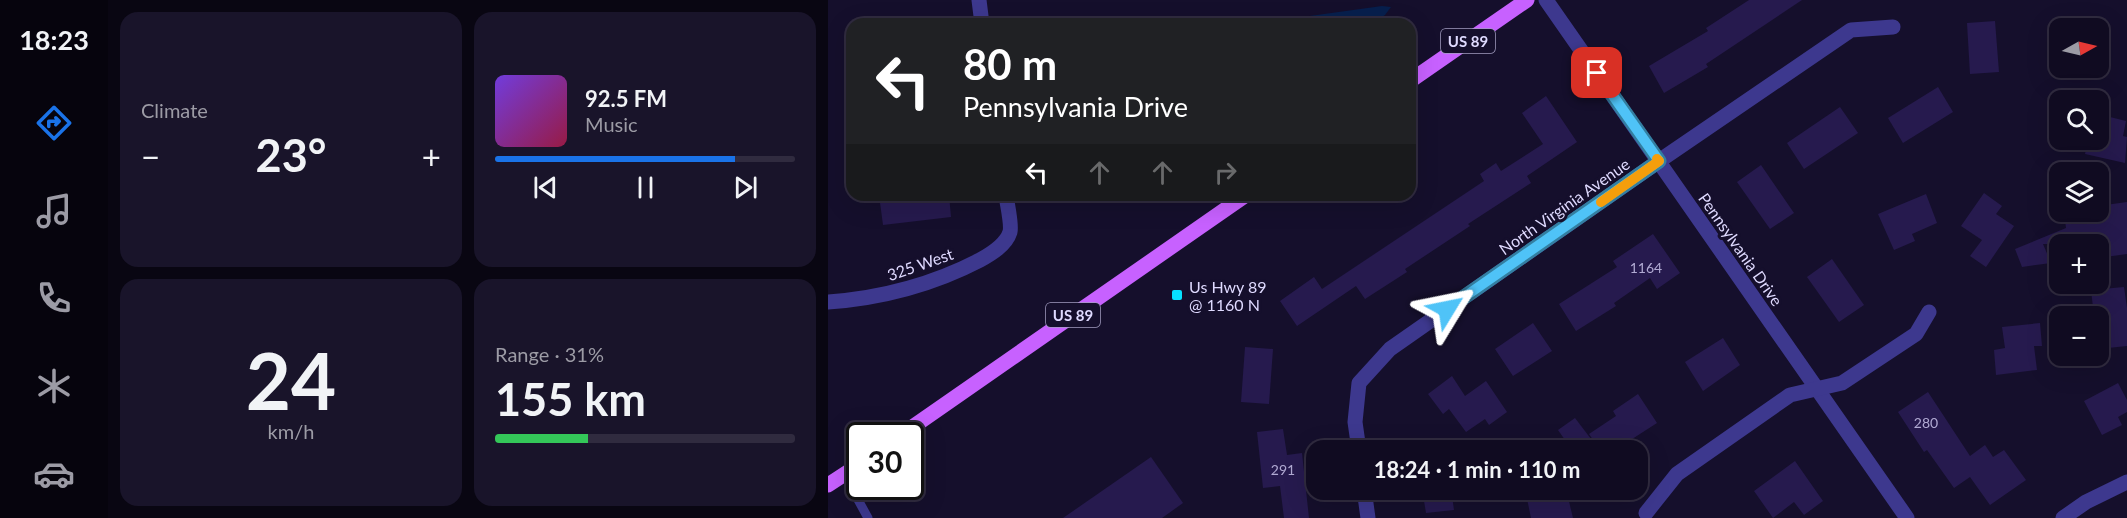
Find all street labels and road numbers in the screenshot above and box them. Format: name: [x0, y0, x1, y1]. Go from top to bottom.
road number: US 89: [1441, 29, 1495, 53]
street label: North Virginia Avenue: [1495, 154, 1633, 258]
street label: Pennsylvania Drive: [1695, 189, 1787, 309]
street label: 325 West: [885, 244, 956, 284]
road number: US 89: [1046, 303, 1100, 327]

